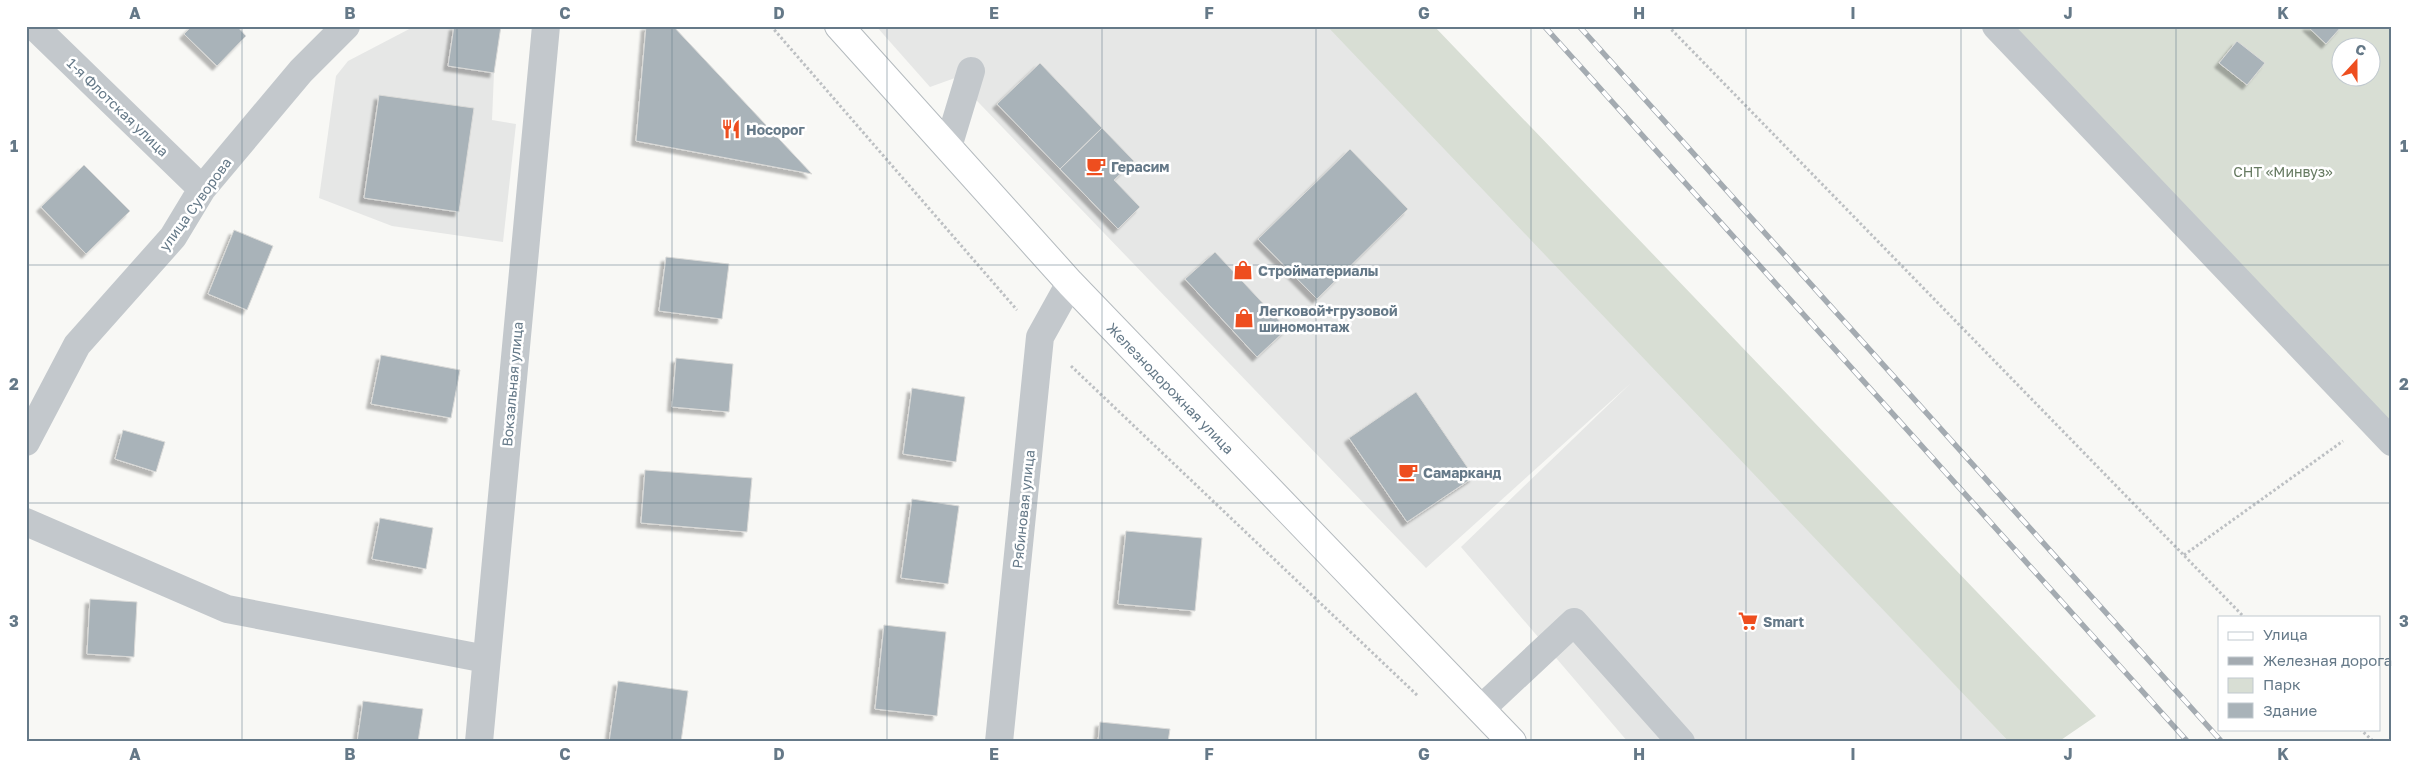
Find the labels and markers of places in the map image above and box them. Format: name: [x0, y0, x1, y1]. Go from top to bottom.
restaurant icon: Носорог: [720, 118, 742, 140]
place label: Носорог: [746, 121, 805, 138]
cafe icon: Герасим: [1085, 155, 1107, 177]
place label: Герасим: [1111, 158, 1169, 175]
shop icon: Стройматериалы: [1232, 259, 1254, 281]
place label: Стройматериалы: [1258, 262, 1378, 279]
place label: Легковой+грузовой шиномонтаж: [1259, 302, 1397, 335]
shop icon: Легковой+грузовой шиномонтаж: [1233, 307, 1255, 329]
cafe icon: Самарканд: [1397, 461, 1419, 483]
place label: Самарканд: [1423, 464, 1502, 481]
supermarket icon: Smart: [1737, 610, 1759, 632]
place label: Smart: [1763, 613, 1804, 630]

